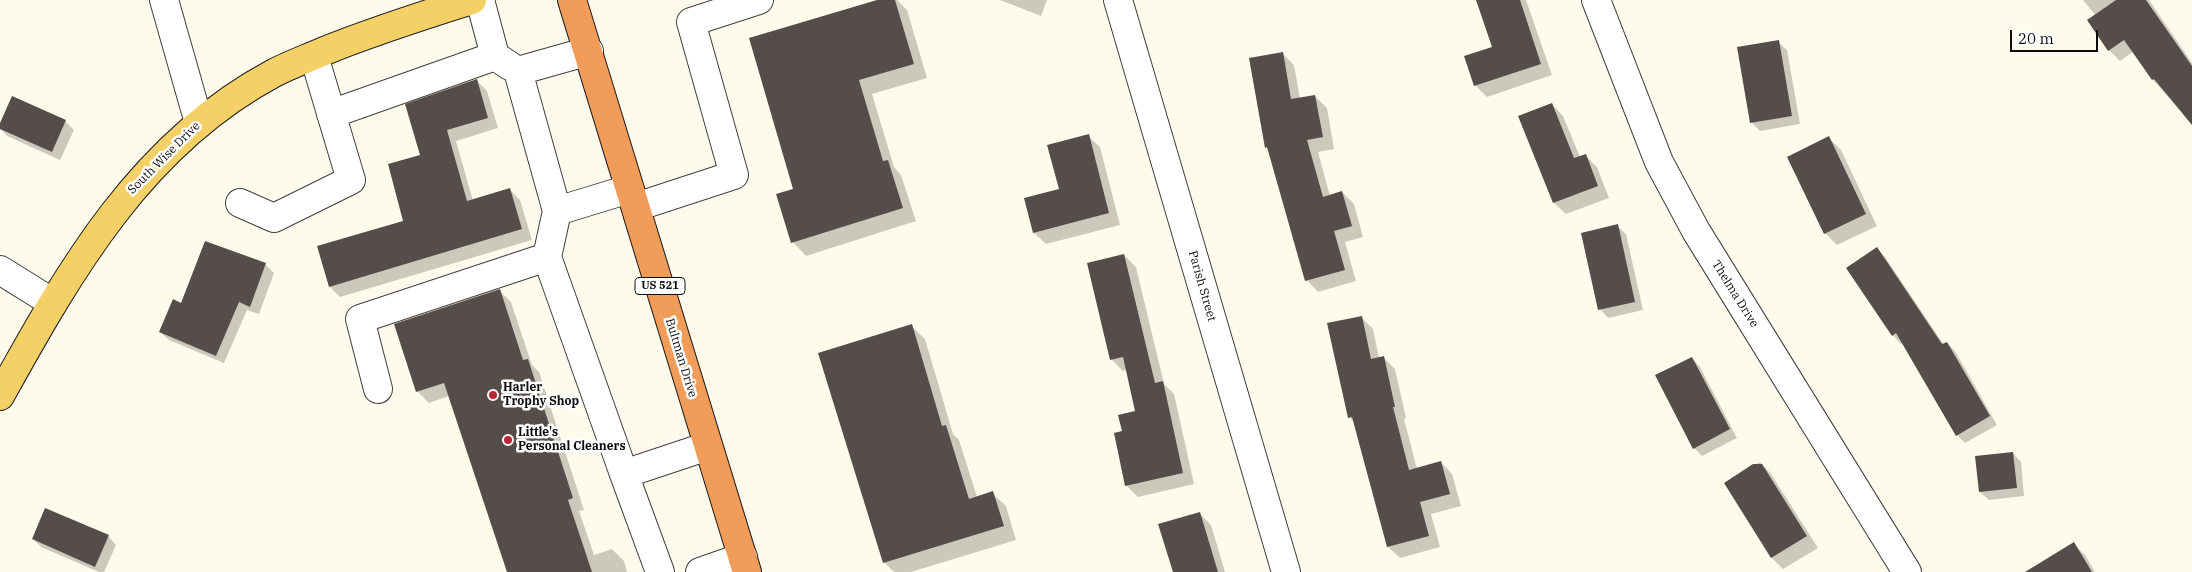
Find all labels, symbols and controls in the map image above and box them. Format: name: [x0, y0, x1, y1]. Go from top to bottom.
scale bar: [2012, 20, 2100, 52]
text: 20 m: [2018, 29, 2054, 48]
street label: South Wise Drive: [125, 119, 203, 197]
street label: Parish Street: [1185, 249, 1219, 323]
street label: Thelma Drive: [1709, 258, 1761, 330]
road number: US 521: [635, 278, 685, 294]
street label: Bultman Drive: [662, 317, 700, 399]
place label: Harler Trophy Shop: [503, 381, 579, 409]
marker: Harler Trophy Shop: [487, 389, 499, 401]
place label: Little's Personal Cleaners: [518, 426, 626, 454]
marker: Little's Personal Cleaners: [502, 434, 514, 446]

